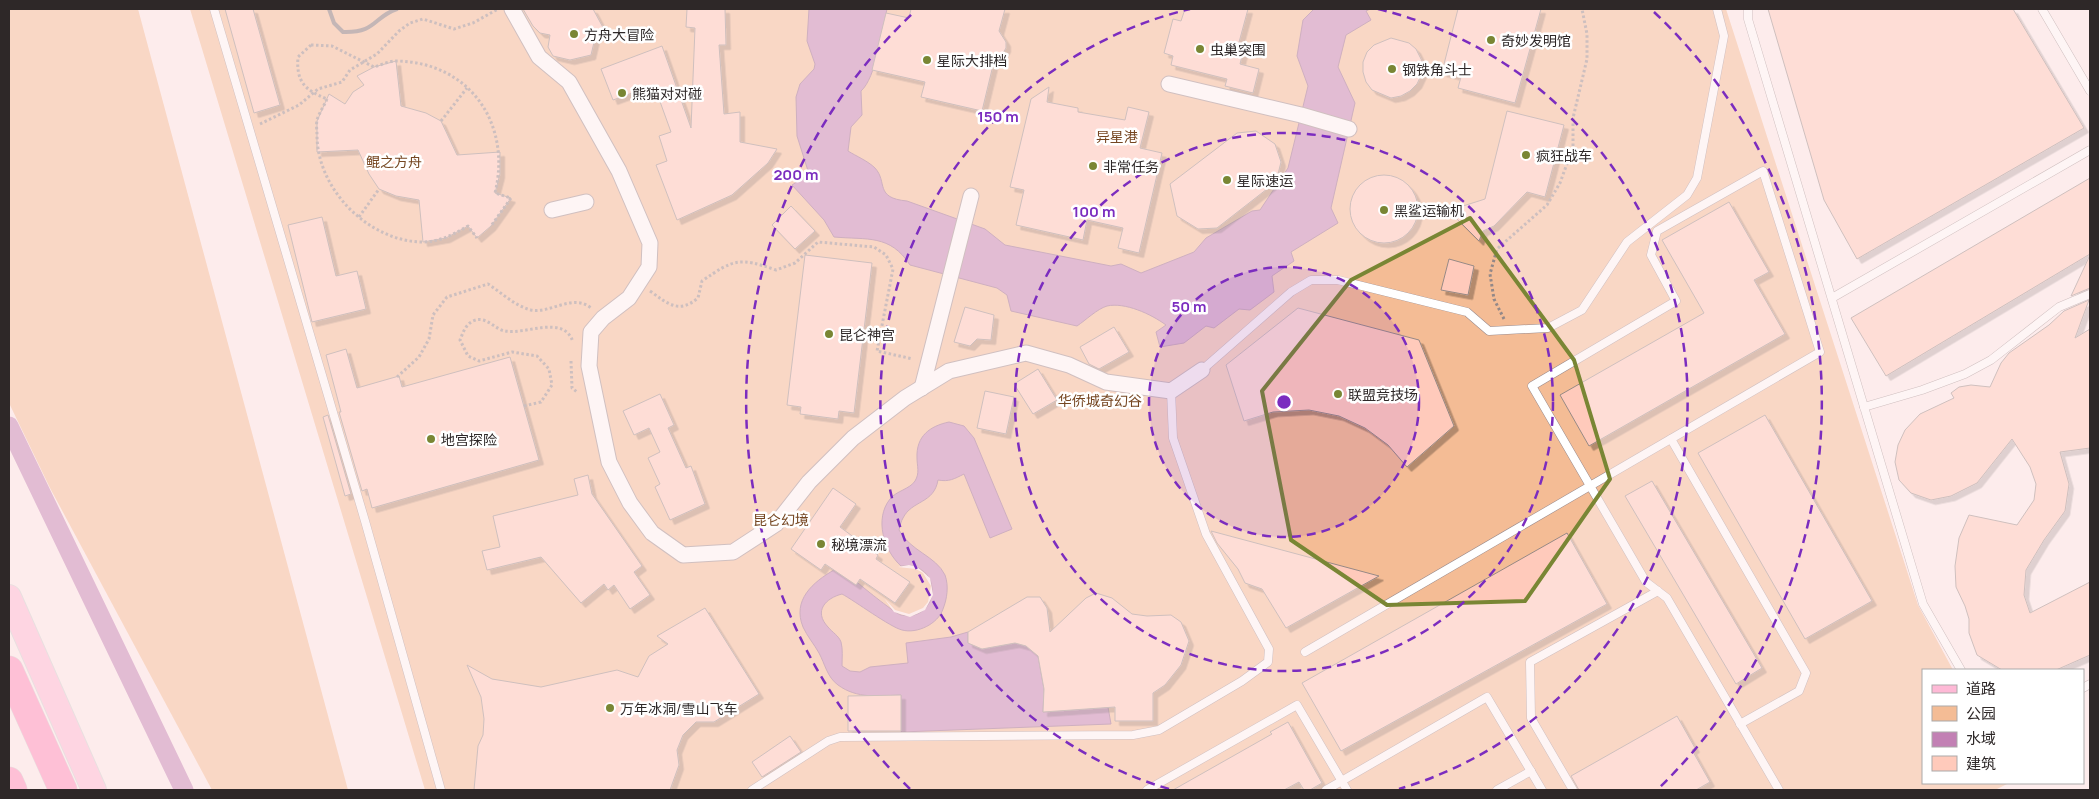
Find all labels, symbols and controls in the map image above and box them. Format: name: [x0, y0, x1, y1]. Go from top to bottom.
place label: 方舟大冒险: [584, 25, 654, 44]
marker: 方舟大冒险: [568, 28, 580, 40]
place label: 奇妙发明馆: [1501, 31, 1571, 50]
marker: 奇妙发明馆: [1485, 34, 1497, 46]
place label: 虫巢突围: [1210, 40, 1266, 59]
marker: 虫巢突围: [1194, 43, 1206, 55]
place label: 星际大排档: [937, 51, 1007, 70]
marker: 星际大排档: [921, 54, 933, 66]
place label: 钢铁角斗士: [1402, 60, 1472, 79]
marker: 钢铁角斗士: [1386, 63, 1398, 75]
place label: 熊猫对对碰: [632, 84, 702, 103]
marker: 熊猫对对碰: [616, 87, 628, 99]
text: 150 m: [977, 106, 1019, 127]
park label: 异星港: [1096, 127, 1138, 146]
place label: 疯狂战车: [1536, 146, 1592, 165]
marker: 疯狂战车: [1520, 149, 1532, 161]
park label: 鲲之方舟: [366, 152, 422, 171]
place label: 非常任务: [1103, 157, 1159, 176]
marker: 非常任务: [1087, 160, 1099, 172]
text: 200 m: [773, 164, 819, 185]
place label: 星际速运: [1237, 171, 1293, 190]
marker: 星际速运: [1221, 174, 1233, 186]
text: 100 m: [1073, 201, 1115, 222]
place label: 黑鲨运输机: [1394, 201, 1464, 220]
marker: 黑鲨运输机: [1378, 204, 1390, 216]
text: 50 m: [1171, 296, 1207, 317]
place label: 昆仑神宫: [839, 325, 895, 344]
marker: 昆仑神宫: [823, 328, 835, 340]
place label: 联盟竞技场: [1348, 385, 1418, 404]
marker: 联盟竞技场: [1332, 388, 1344, 400]
park label: 华侨城奇幻谷: [1058, 391, 1142, 410]
centre of rings: [1275, 393, 1293, 411]
place label: 地宫探险: [441, 430, 497, 449]
marker: 地宫探险: [425, 433, 437, 445]
park label: 昆仑幻境: [753, 510, 809, 529]
place label: 秘境漂流: [831, 535, 887, 554]
marker: 秘境漂流: [815, 538, 827, 550]
legend: [1922, 669, 2084, 784]
text: 道路: [1966, 678, 1996, 699]
place label: 万年冰洞/雪山飞车: [620, 699, 737, 718]
marker: 万年冰洞/雪山飞车: [604, 702, 616, 714]
text: 公园: [1966, 703, 1996, 724]
text: 水域: [1966, 728, 1996, 749]
text: 建筑: [1966, 753, 1996, 774]

